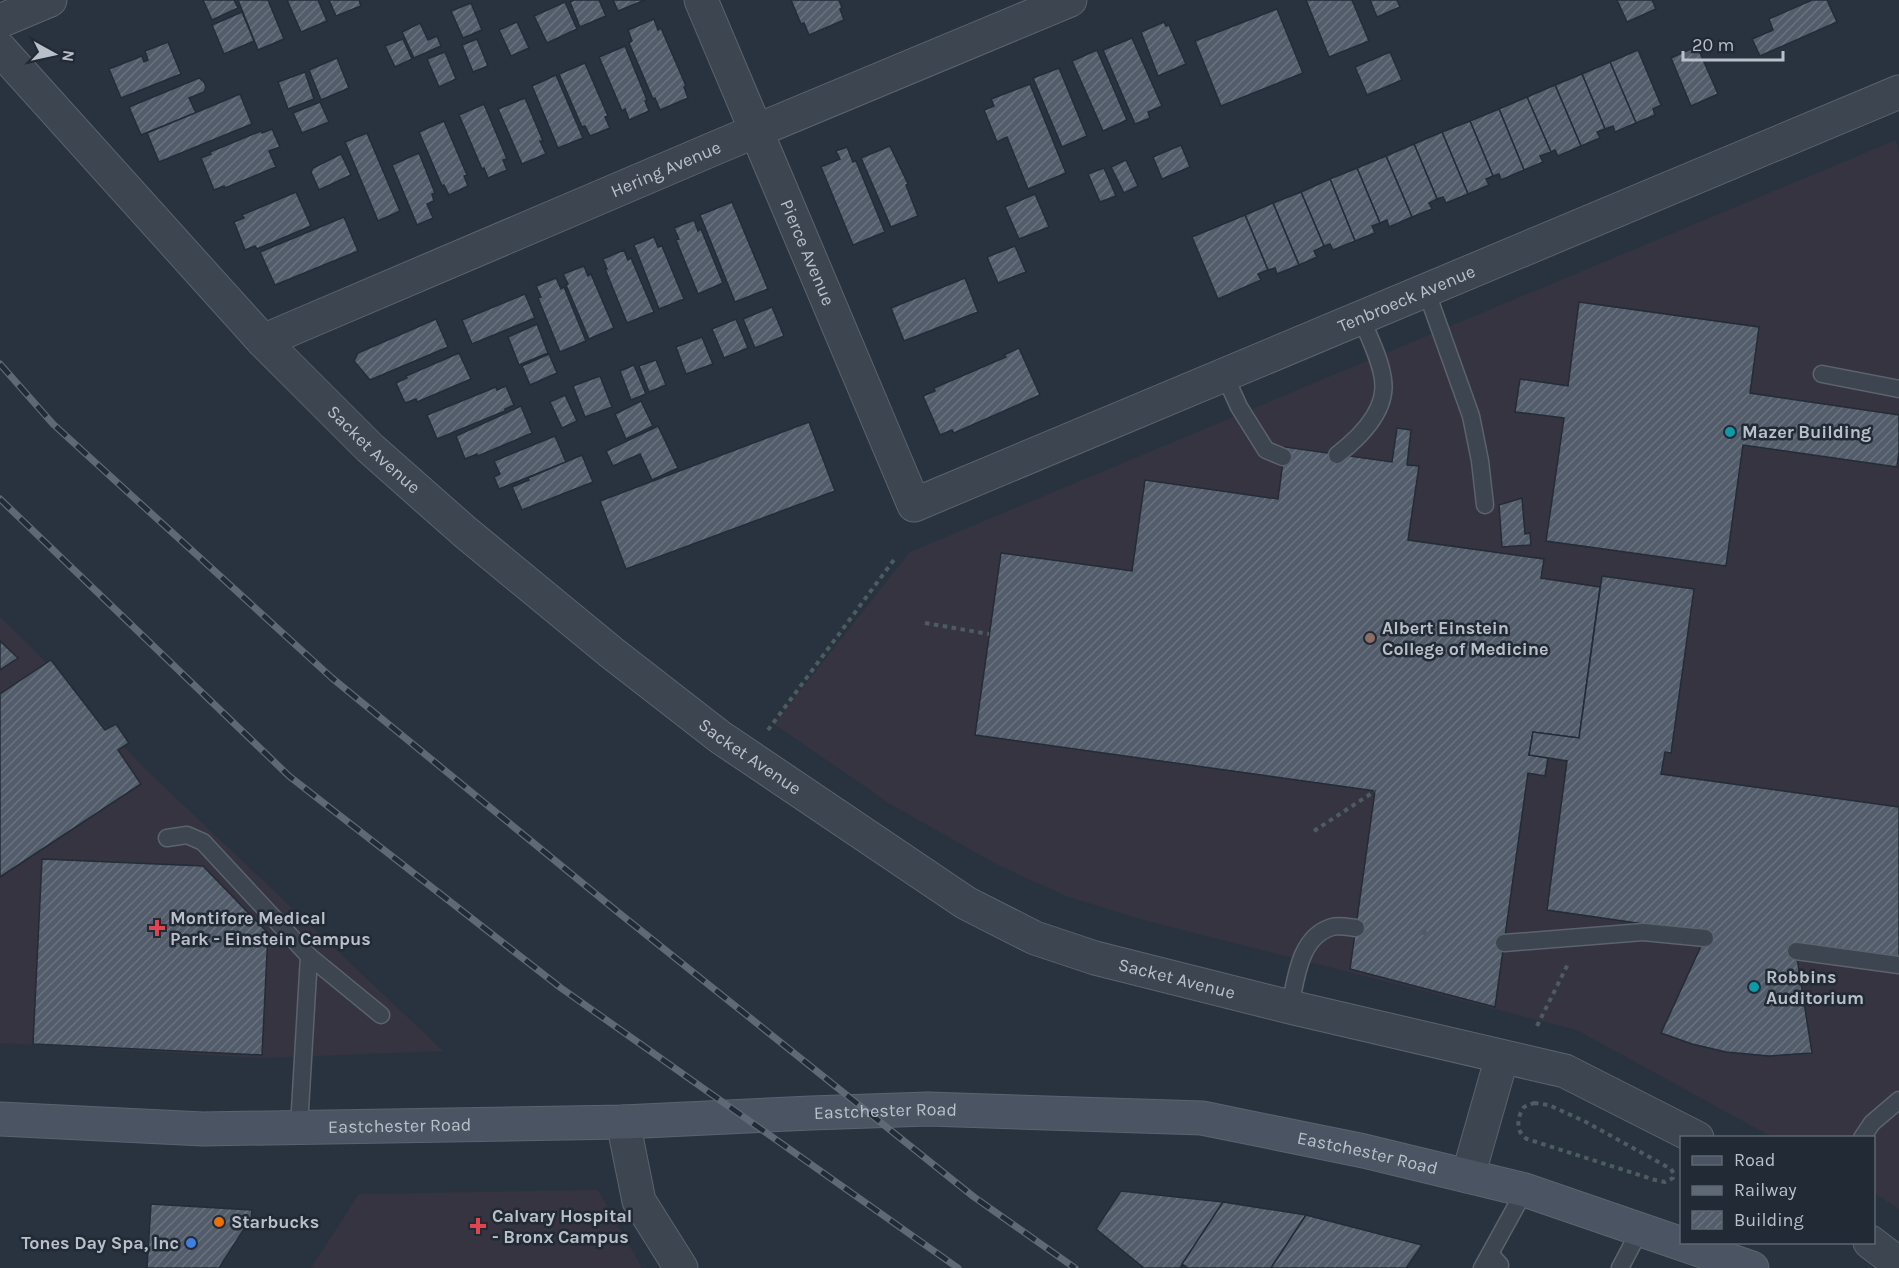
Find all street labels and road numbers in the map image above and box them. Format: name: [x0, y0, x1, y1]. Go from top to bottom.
street label: Hering Avenue: [607, 136, 724, 202]
street label: Pierce Avenue: [775, 196, 840, 309]
street label: Tenbroeck Avenue: [1334, 260, 1478, 337]
street label: Sacket Avenue: [322, 400, 425, 498]
street label: Sacket Avenue: [694, 713, 805, 800]
street label: Sacket Avenue: [1116, 953, 1238, 1004]
street label: Eastchester Road: [813, 1098, 957, 1124]
street label: Eastchester Road: [328, 1114, 472, 1138]
street label: Eastchester Road: [1295, 1127, 1440, 1180]

